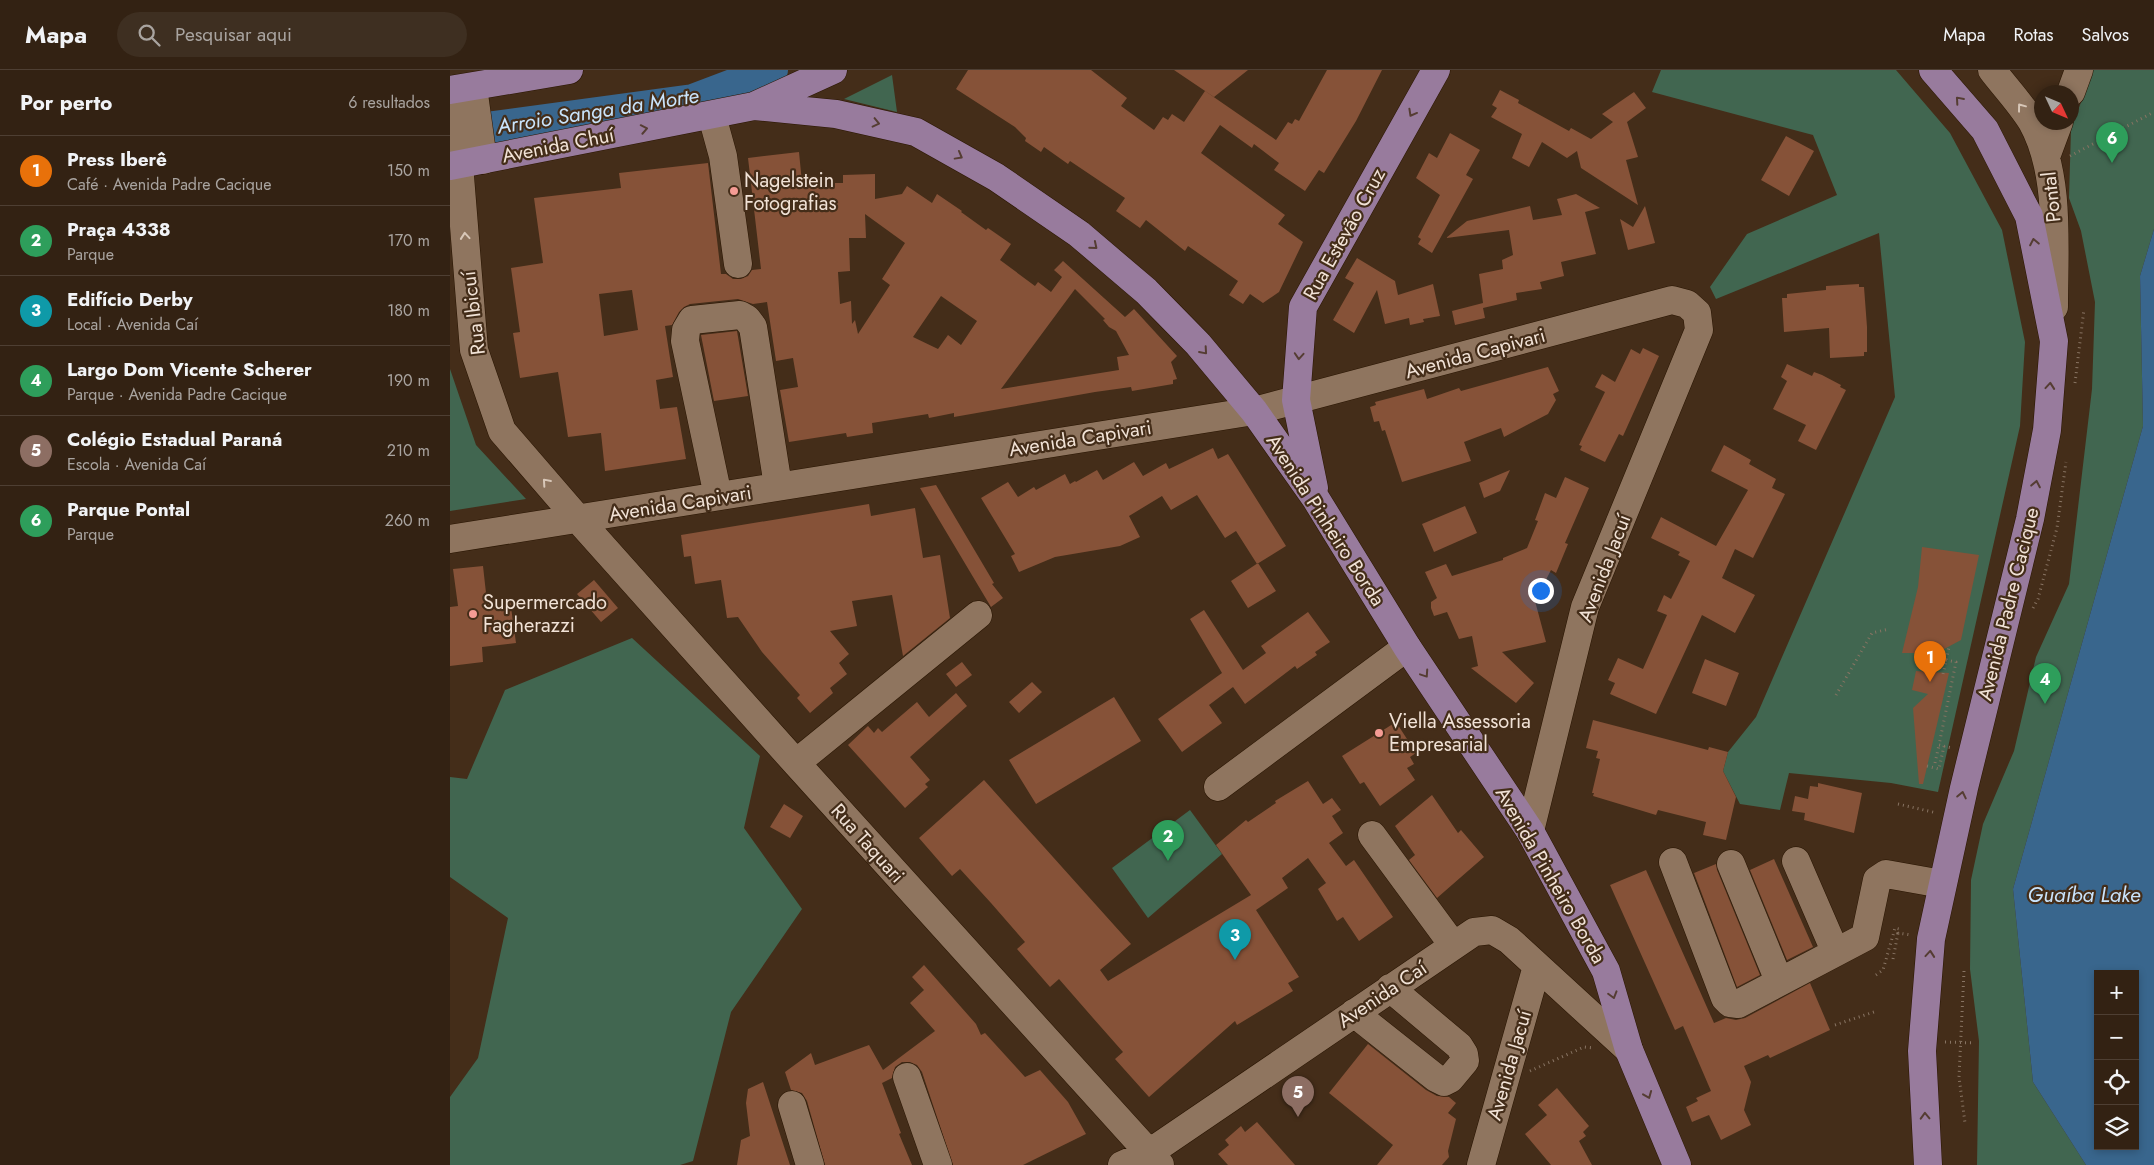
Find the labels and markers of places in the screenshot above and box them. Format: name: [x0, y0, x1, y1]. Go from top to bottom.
pin: 6: [2096, 122, 2128, 163]
place label: Nagelstein Fotografias: [744, 166, 837, 218]
marker: Nagelstein Fotografias: [728, 185, 740, 197]
place label: Supermercado Fagherazzi: [483, 588, 607, 640]
marker: Supermercado Fagherazzi: [467, 608, 479, 620]
pin: 1: [1914, 641, 1946, 682]
pin: 4: [2029, 663, 2061, 704]
place label: Viella Assessoria Empresarial: [1389, 707, 1531, 759]
marker: Viella Assessoria Empresarial: [1373, 727, 1385, 739]
pin: 2: [1152, 820, 1184, 861]
pin: 3: [1219, 919, 1251, 960]
pin: 5: [1282, 1076, 1314, 1117]

